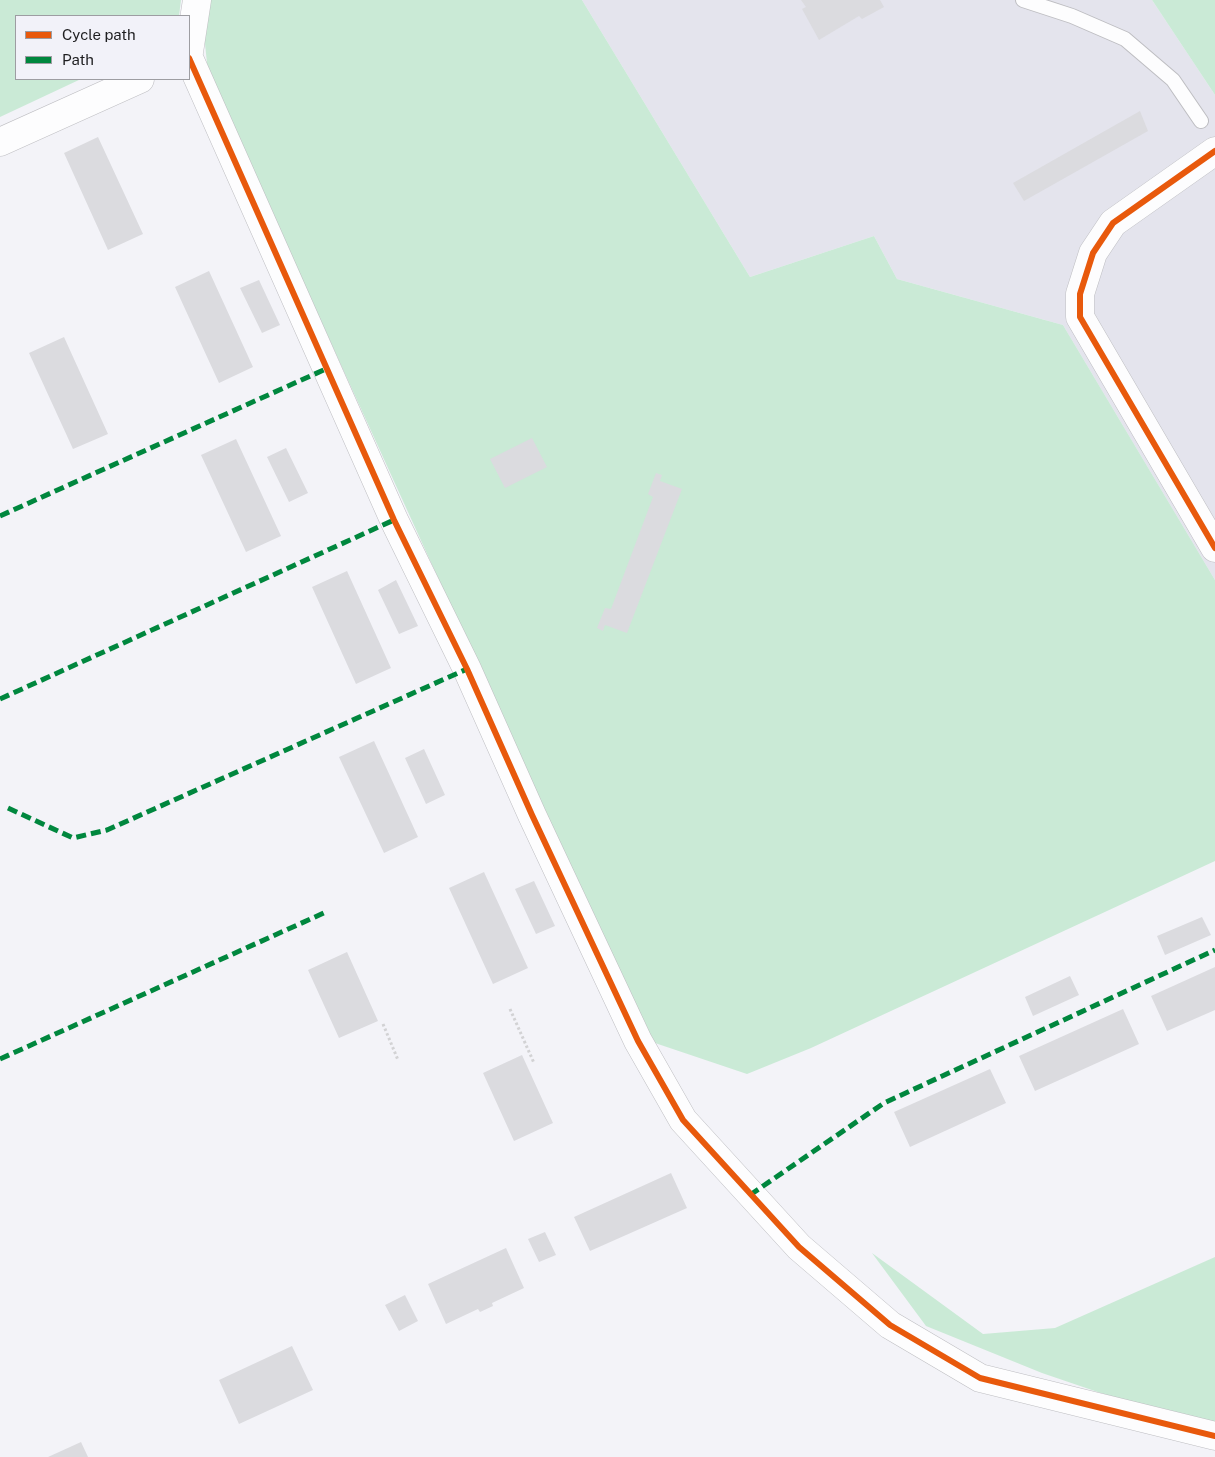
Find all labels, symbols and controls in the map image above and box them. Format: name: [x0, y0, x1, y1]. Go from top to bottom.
legend: [15, 15, 190, 80]
text: Cycle path: [62, 26, 136, 43]
text: Path: [62, 51, 94, 68]

